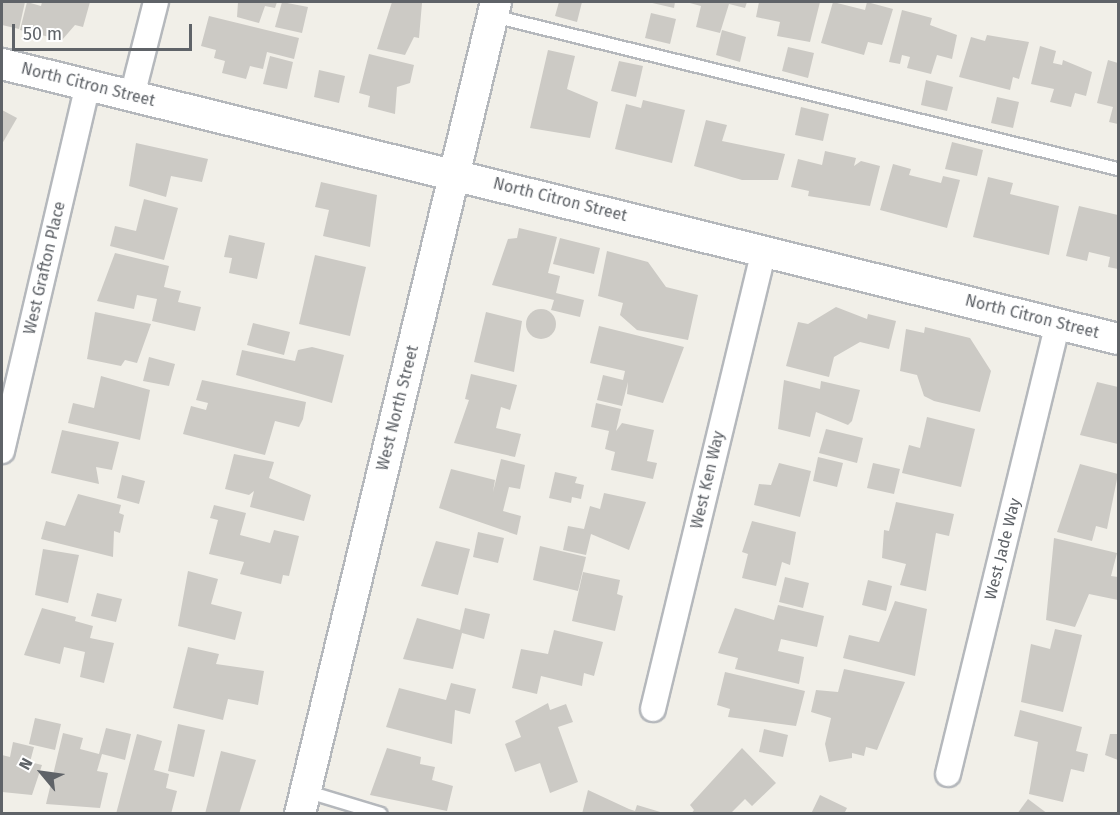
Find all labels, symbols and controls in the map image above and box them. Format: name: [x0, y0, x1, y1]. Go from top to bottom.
scale bar: [15, 12, 195, 50]
text: 50 m: [23, 23, 62, 45]
street label: North Citron Street: [19, 59, 157, 111]
street label: North Citron Street: [491, 174, 629, 226]
street label: West Grafton Place: [20, 200, 70, 336]
street label: North Citron Street: [963, 291, 1101, 343]
street label: West North Street: [373, 343, 423, 473]
street label: West Ken Way: [687, 429, 729, 531]
street label: West Jade Way: [981, 496, 1025, 602]
north arrow: [12, 743, 72, 803]
text: N: [15, 755, 37, 773]

